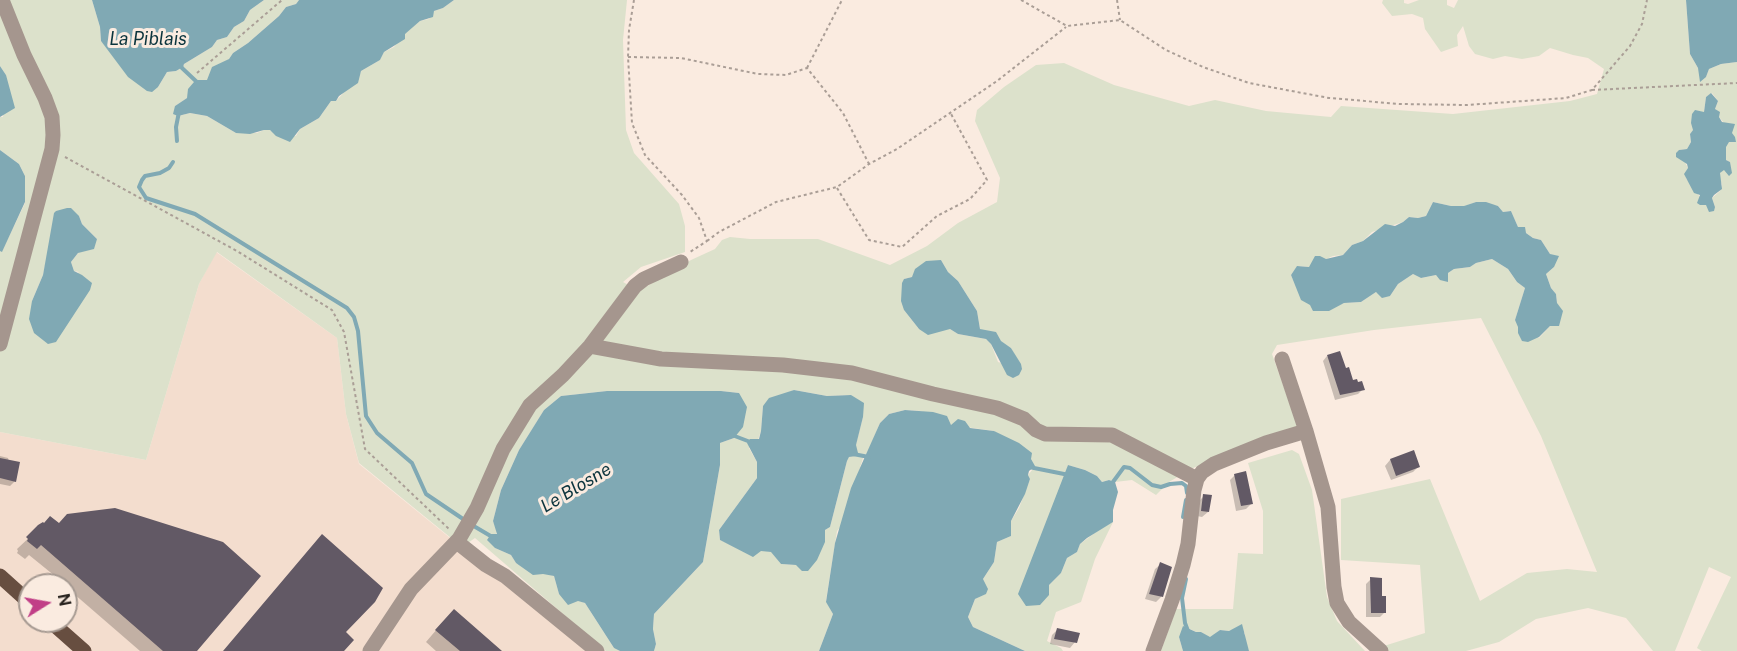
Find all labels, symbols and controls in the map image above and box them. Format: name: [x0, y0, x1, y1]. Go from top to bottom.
water label: La Piblais: [109, 28, 187, 50]
water label: Le Blosne: [537, 458, 615, 518]
north arrow: [18, 573, 78, 633]
text: N: [54, 592, 75, 608]

